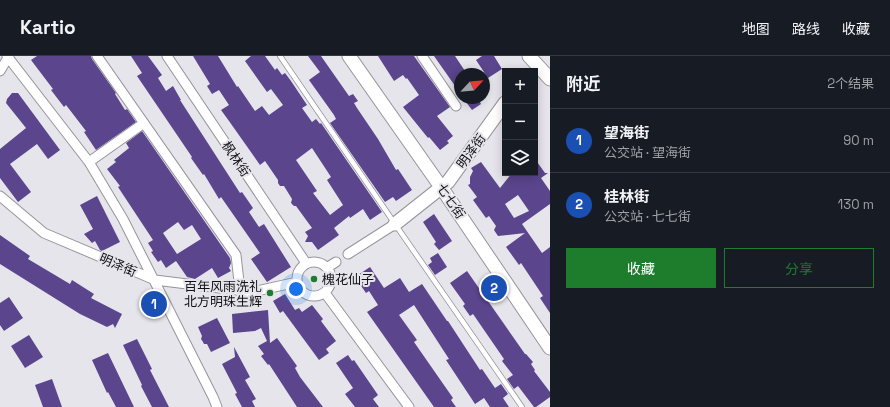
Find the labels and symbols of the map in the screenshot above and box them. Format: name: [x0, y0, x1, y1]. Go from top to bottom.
north arrow: [454, 68, 490, 104]
street label: 明泽街: [453, 130, 489, 172]
street label: 枫林街: [218, 138, 254, 180]
street label: 七七街: [433, 180, 469, 222]
street label: 明泽街: [97, 250, 139, 280]
place label: 槐花仙子: [322, 271, 374, 288]
pin: 2: [481, 273, 507, 303]
marker: 槐花仙子: [309, 274, 319, 284]
place label: 百年风雨洗礼 北方明珠生辉: [184, 278, 262, 310]
your location: [286, 279, 306, 299]
marker: 百年风雨洗礼 北方明珠生辉: [265, 288, 275, 298]
pin: 1: [141, 289, 167, 319]

